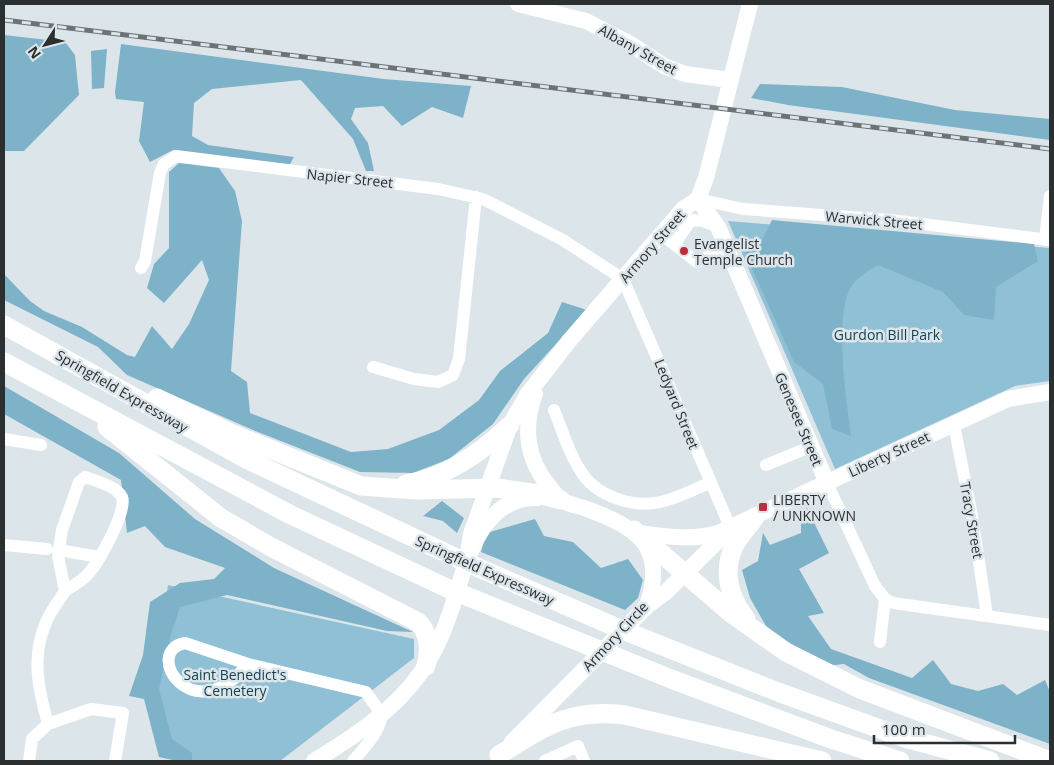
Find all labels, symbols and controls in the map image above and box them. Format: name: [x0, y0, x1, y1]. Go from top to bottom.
north arrow: [20, 20, 70, 70]
street label: Albany Street: [595, 20, 681, 78]
text: N: [23, 43, 45, 63]
street label: Napier Street: [306, 164, 394, 192]
street label: Armory Street: [615, 205, 689, 287]
street label: Warwick Street: [825, 206, 923, 234]
place label: Evangelist Temple Church: [694, 234, 793, 269]
marker: Evangelist Temple Church: [678, 245, 690, 257]
park label: Gurdon Bill Park: [834, 325, 941, 344]
street label: Springfield Expressway: [52, 345, 192, 437]
street label: Ledyard Street: [650, 356, 704, 452]
street label: Genesee Street: [771, 369, 827, 469]
street label: Liberty Street: [845, 427, 933, 481]
street label: Tracy Street: [956, 480, 988, 560]
place label: LIBERTY / UNKNOWN: [773, 490, 856, 525]
marker: LIBERTY / UNKNOWN: [757, 501, 769, 513]
street label: Springfield Expressway: [413, 531, 558, 610]
street label: Armory Circle: [578, 597, 652, 675]
park label: Saint Benedict's Cemetery: [183, 665, 287, 700]
scale bar: [874, 712, 1015, 744]
text: 100 m: [882, 719, 926, 739]

